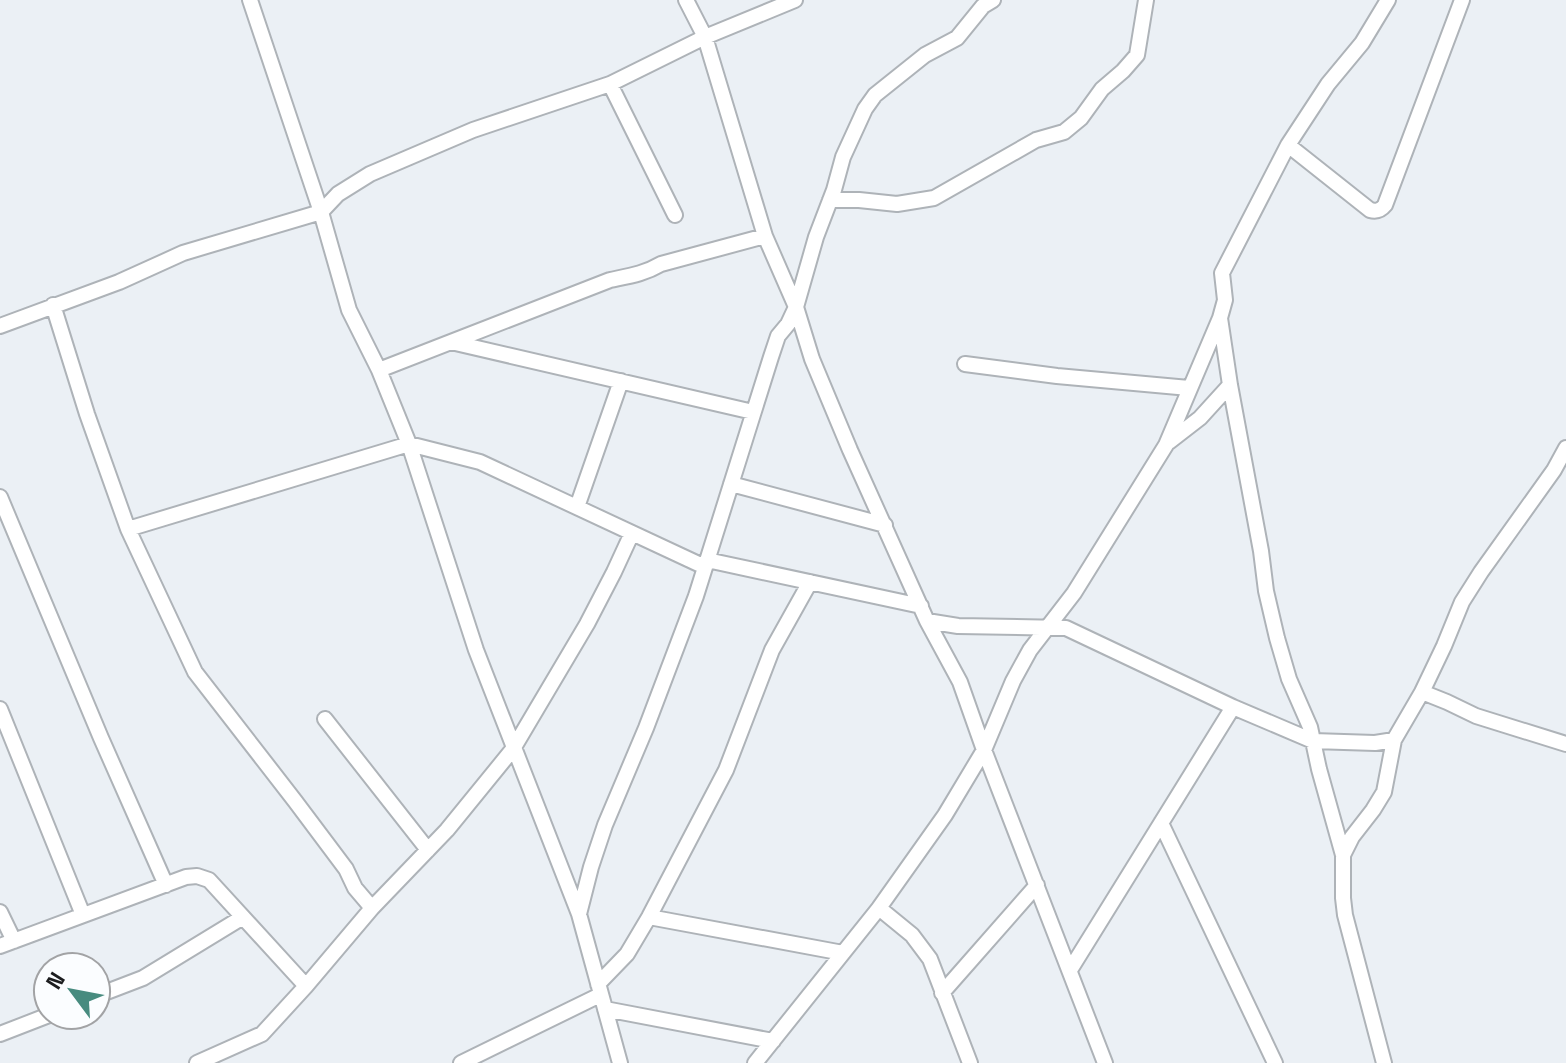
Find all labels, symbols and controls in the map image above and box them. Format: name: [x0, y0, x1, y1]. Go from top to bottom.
north arrow: [32, 951, 112, 1031]
text: N: [39, 967, 71, 994]

